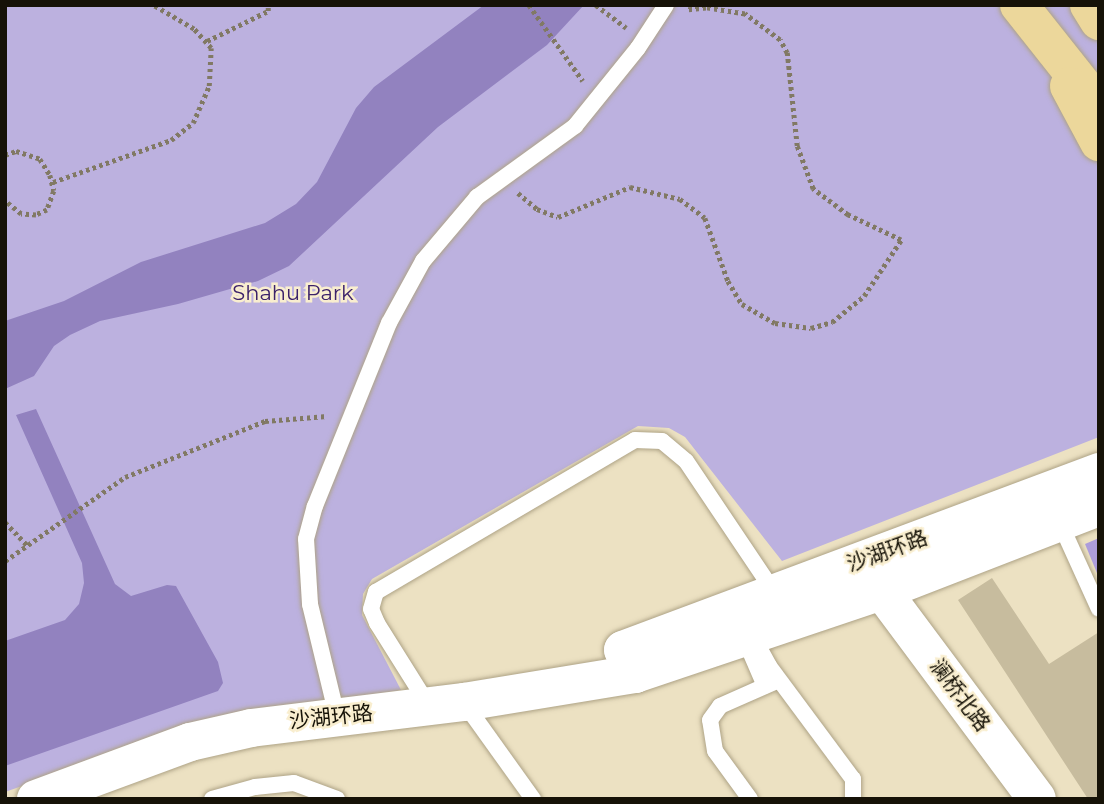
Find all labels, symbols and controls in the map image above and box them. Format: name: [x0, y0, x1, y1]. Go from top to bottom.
park label: Shahu Park: [232, 280, 354, 306]
street label: 沙湖环路: [843, 525, 931, 577]
street label: 澜桥北路: [925, 654, 995, 736]
street label: 沙湖环路: [288, 700, 374, 734]

